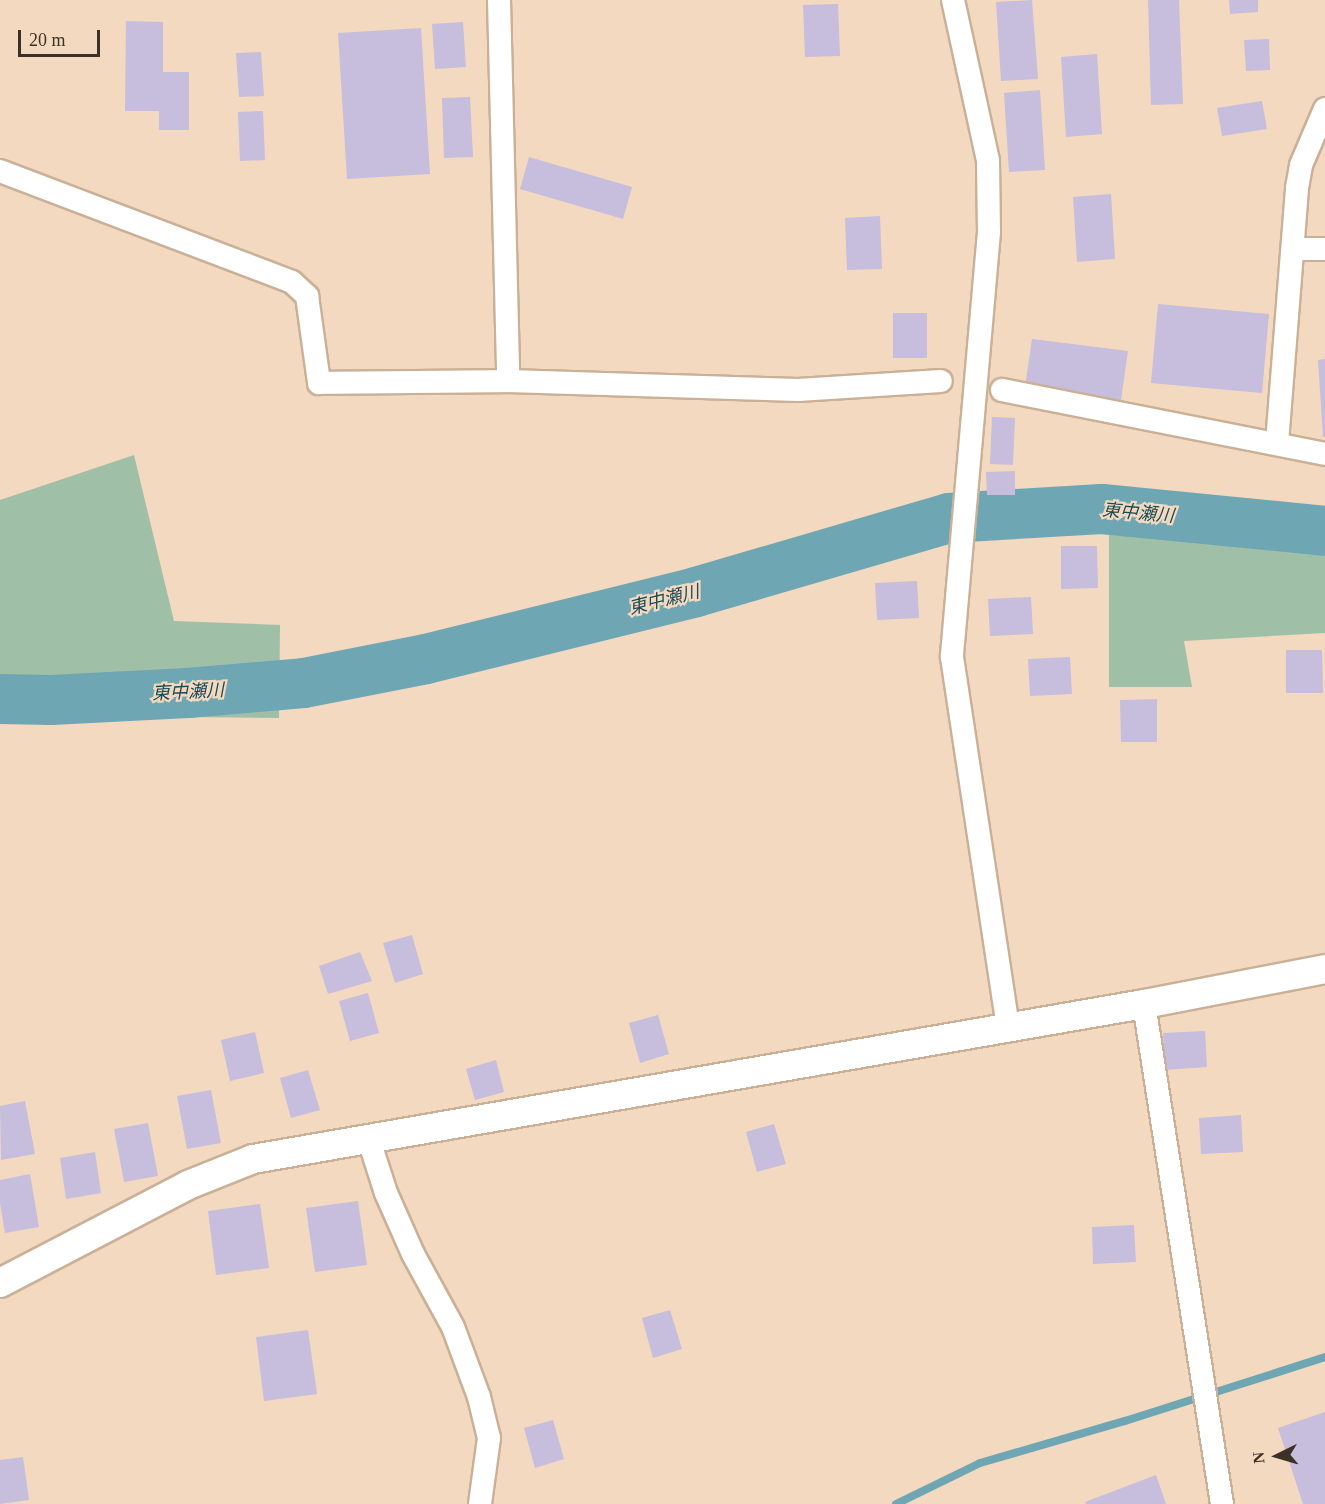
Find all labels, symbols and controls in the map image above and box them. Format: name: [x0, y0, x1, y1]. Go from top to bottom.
scale bar: [21, 18, 104, 56]
text: 20 m: [29, 30, 66, 50]
water label: 東中瀬川: [1101, 499, 1175, 527]
water label: 東中瀬川: [626, 581, 702, 619]
water label: 東中瀬川: [151, 679, 225, 705]
north arrow: [1247, 1426, 1307, 1486]
text: N: [1250, 1451, 1268, 1464]

